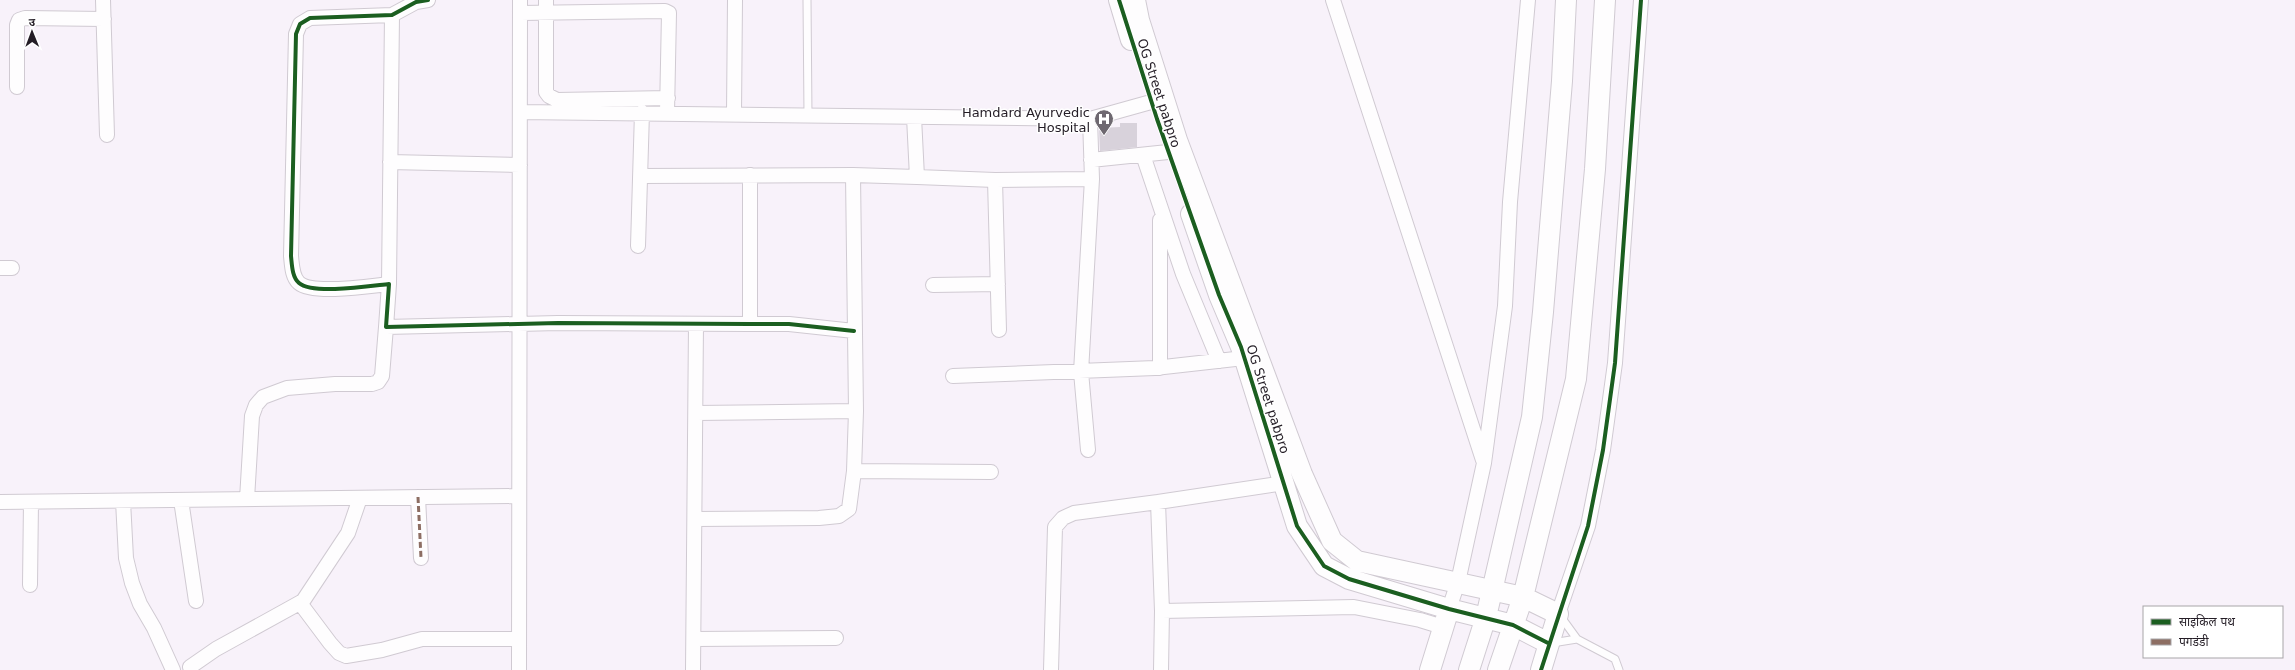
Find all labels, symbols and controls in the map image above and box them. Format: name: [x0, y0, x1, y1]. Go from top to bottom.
north arrow: [12, 12, 52, 52]
text: उ: [29, 16, 36, 29]
street label: OG Street pabpro: [1134, 37, 1184, 149]
place label: Hamdard Ayurvedic Hospital: [962, 105, 1090, 135]
hospital icon: Hamdard Ayurvedic Hospital: [1093, 108, 1115, 136]
street label: OG Street pabpro: [1243, 343, 1293, 455]
legend: [2143, 606, 2283, 658]
text: साइकिल पथ: [2179, 614, 2235, 629]
text: पगडंडी: [2179, 634, 2209, 649]

